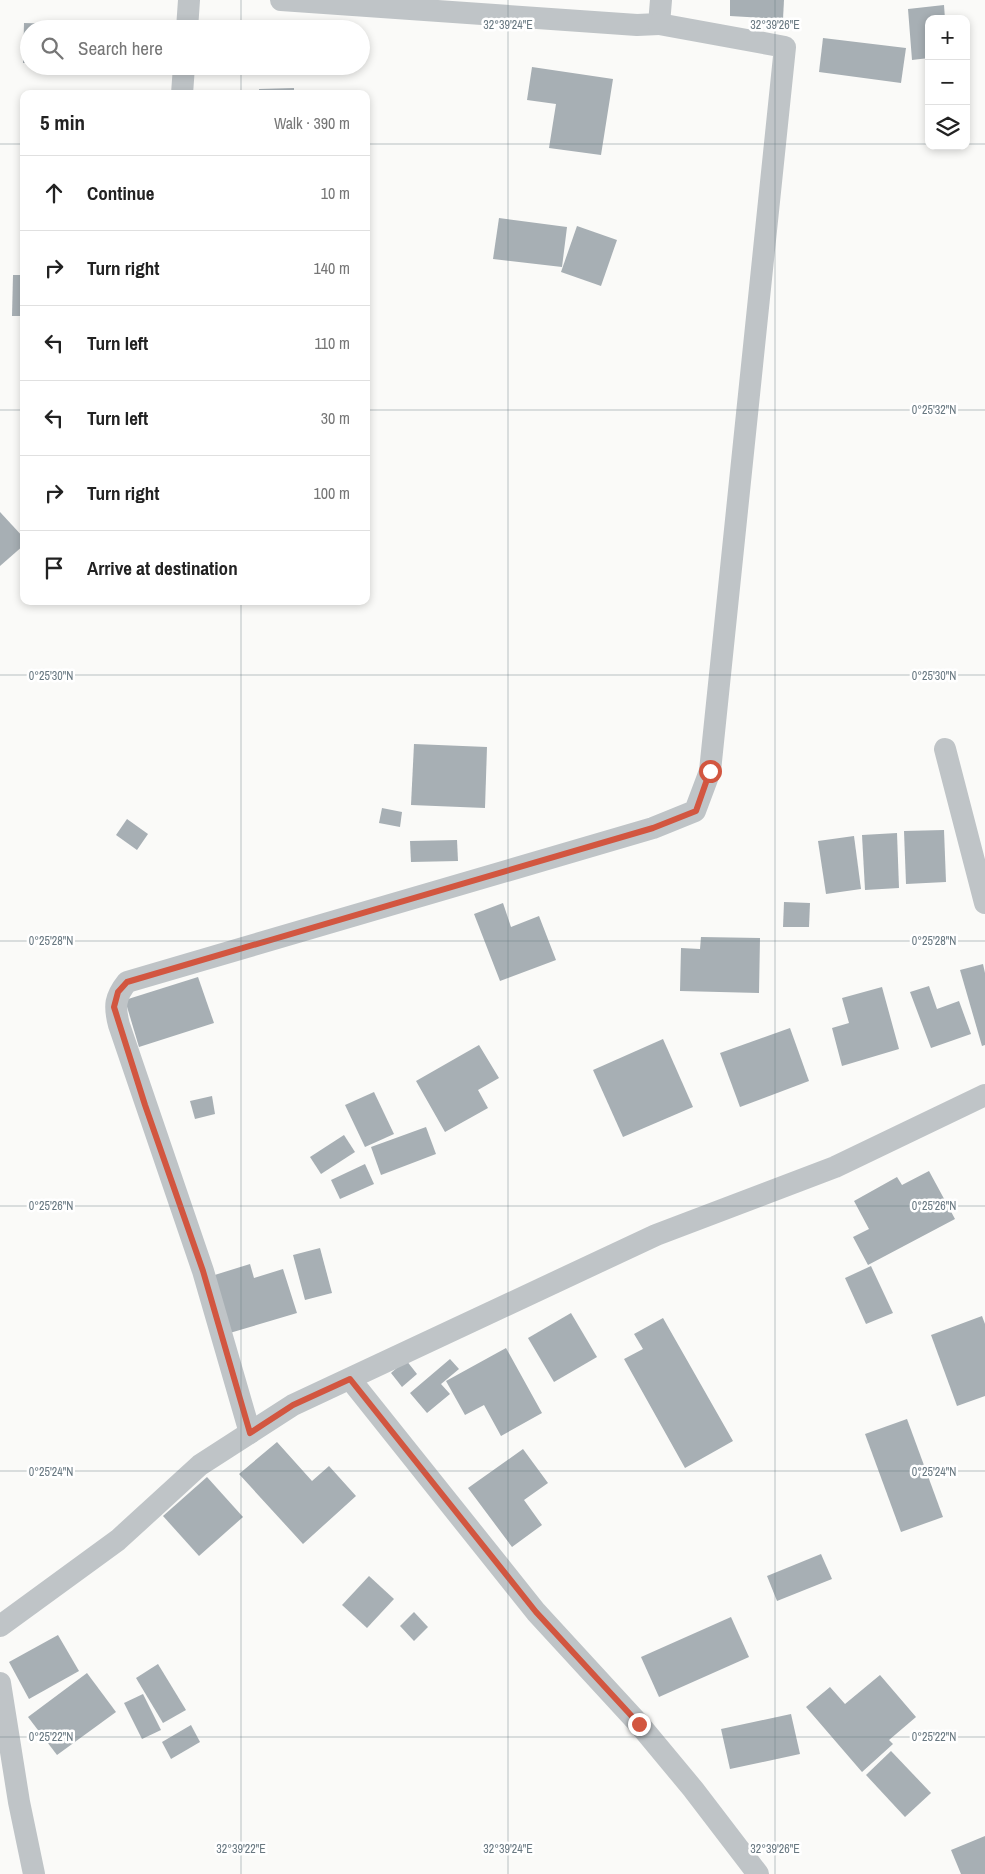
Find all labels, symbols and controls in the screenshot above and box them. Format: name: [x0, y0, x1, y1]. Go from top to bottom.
map controls: [925, 15, 970, 150]
button: +: [925, 15, 970, 60]
text: 32°39'24"E: [483, 17, 533, 33]
text: 32°39'26"E: [750, 17, 800, 33]
search box: [20, 20, 370, 75]
icon: search: [38, 34, 66, 62]
text: Search here: [78, 35, 163, 61]
button: −: [925, 60, 970, 105]
button: layers: [925, 105, 970, 150]
text: 5 min: [40, 108, 85, 137]
text: Walk · 390 m: [274, 112, 350, 134]
icon: ahead: [40, 179, 68, 207]
text: Continue: [87, 180, 155, 206]
text: 10 m: [321, 182, 350, 204]
icon: right: [40, 254, 68, 282]
text: Turn right: [87, 255, 159, 281]
text: 140 m: [314, 257, 350, 279]
icon: left: [40, 329, 68, 357]
text: Turn left: [87, 330, 148, 356]
text: 110 m: [314, 332, 350, 354]
text: 0°25'32"N: [912, 402, 956, 418]
icon: left: [40, 404, 68, 432]
text: Turn left: [87, 405, 148, 431]
text: 30 m: [321, 407, 350, 429]
icon: right: [40, 479, 68, 507]
text: Turn right: [87, 480, 159, 506]
text: 100 m: [314, 482, 350, 504]
icon: arrive: [40, 554, 68, 582]
text: Arrive at destination: [87, 555, 238, 581]
text: 0°25'30"N: [29, 668, 73, 684]
text: 0°25'30"N: [912, 668, 956, 684]
route start: [699, 760, 722, 783]
text: 0°25'28"N: [29, 933, 73, 949]
text: 0°25'28"N: [912, 933, 956, 949]
text: 0°25'26"N: [29, 1198, 73, 1214]
text: 0°25'26"N: [912, 1198, 956, 1214]
text: 0°25'24"N: [29, 1464, 73, 1480]
text: 0°25'24"N: [912, 1464, 956, 1480]
route end: [628, 1713, 651, 1736]
text: 0°25'22"N: [29, 1729, 73, 1745]
text: 0°25'22"N: [912, 1729, 956, 1745]
text: 32°39'22"E: [216, 1841, 266, 1857]
text: 32°39'24"E: [483, 1841, 533, 1857]
text: 32°39'26"E: [750, 1841, 800, 1857]

